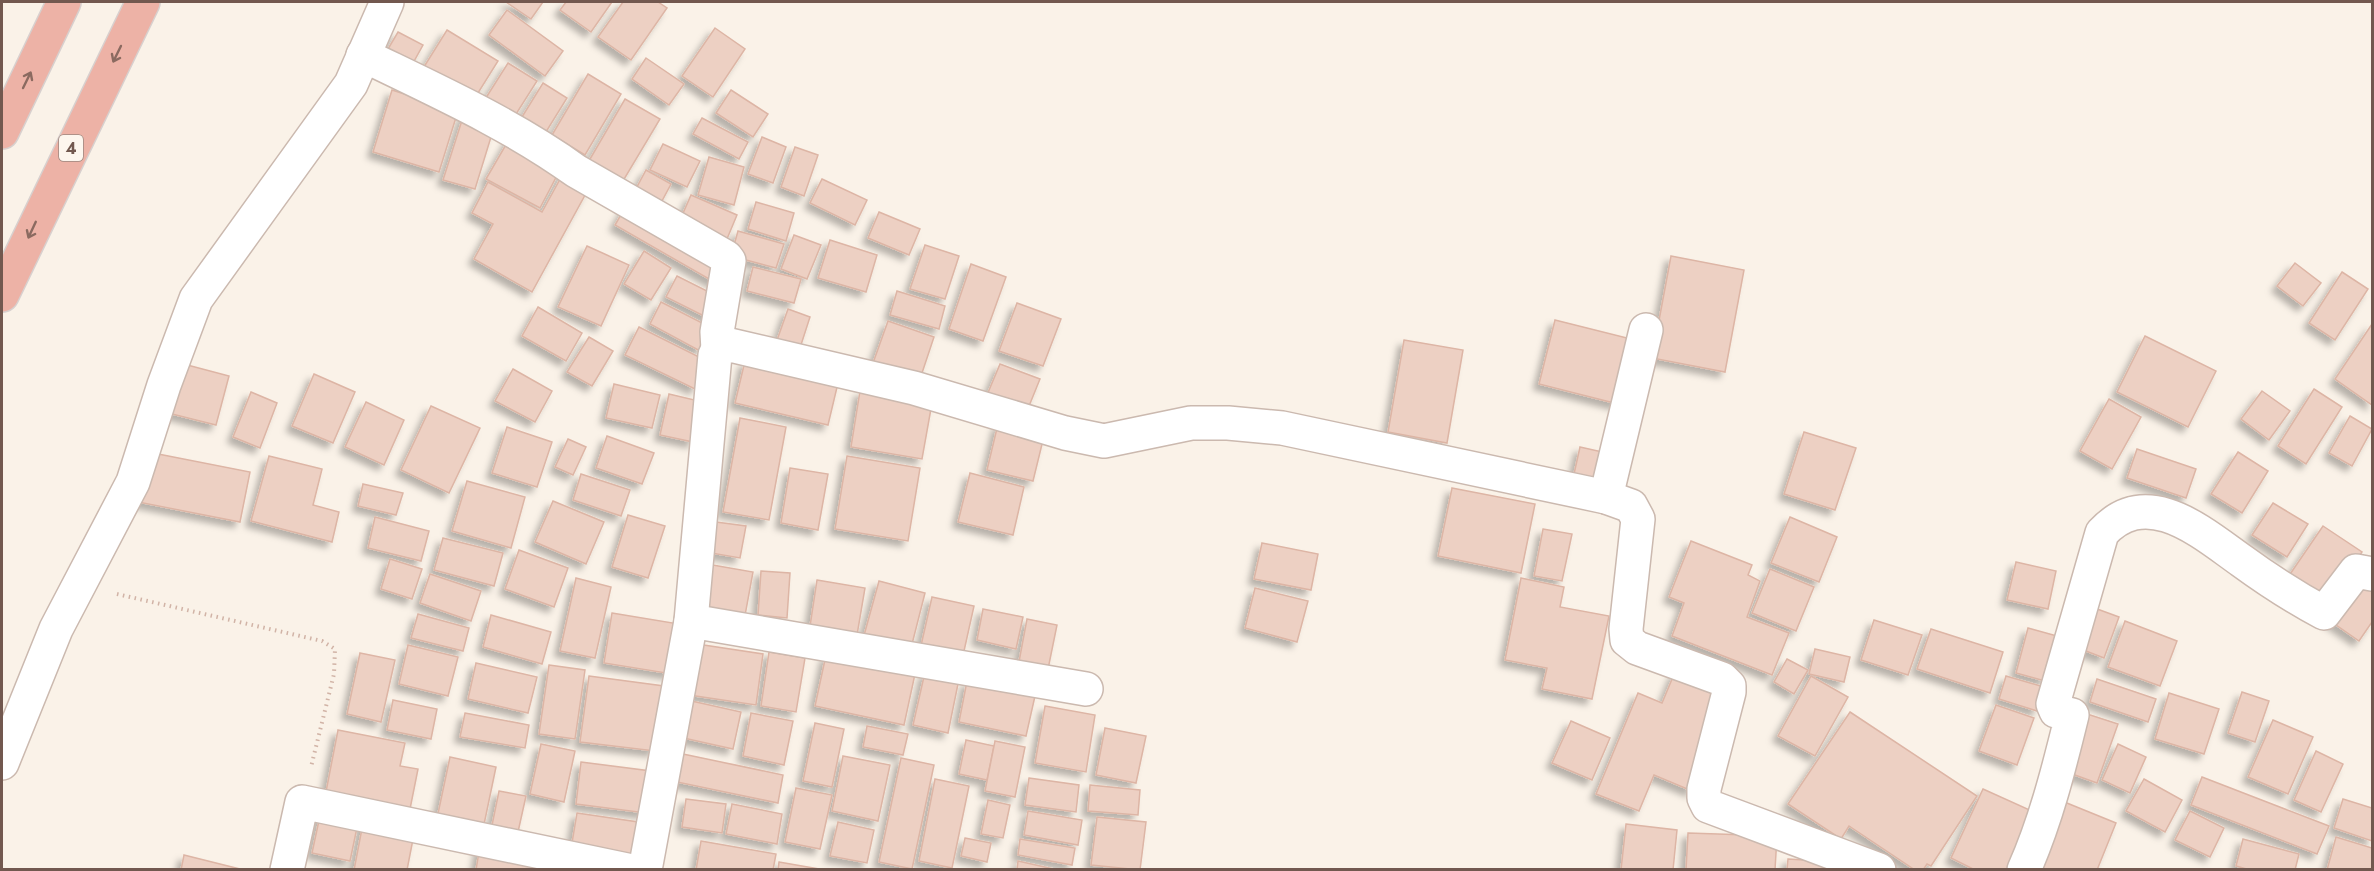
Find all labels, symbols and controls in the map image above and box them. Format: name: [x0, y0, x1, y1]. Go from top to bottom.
one-way arrow: [111, 45, 122, 63]
one-way arrow: [21, 71, 33, 89]
road number: 4: [59, 135, 83, 161]
one-way arrow: [26, 220, 38, 238]

